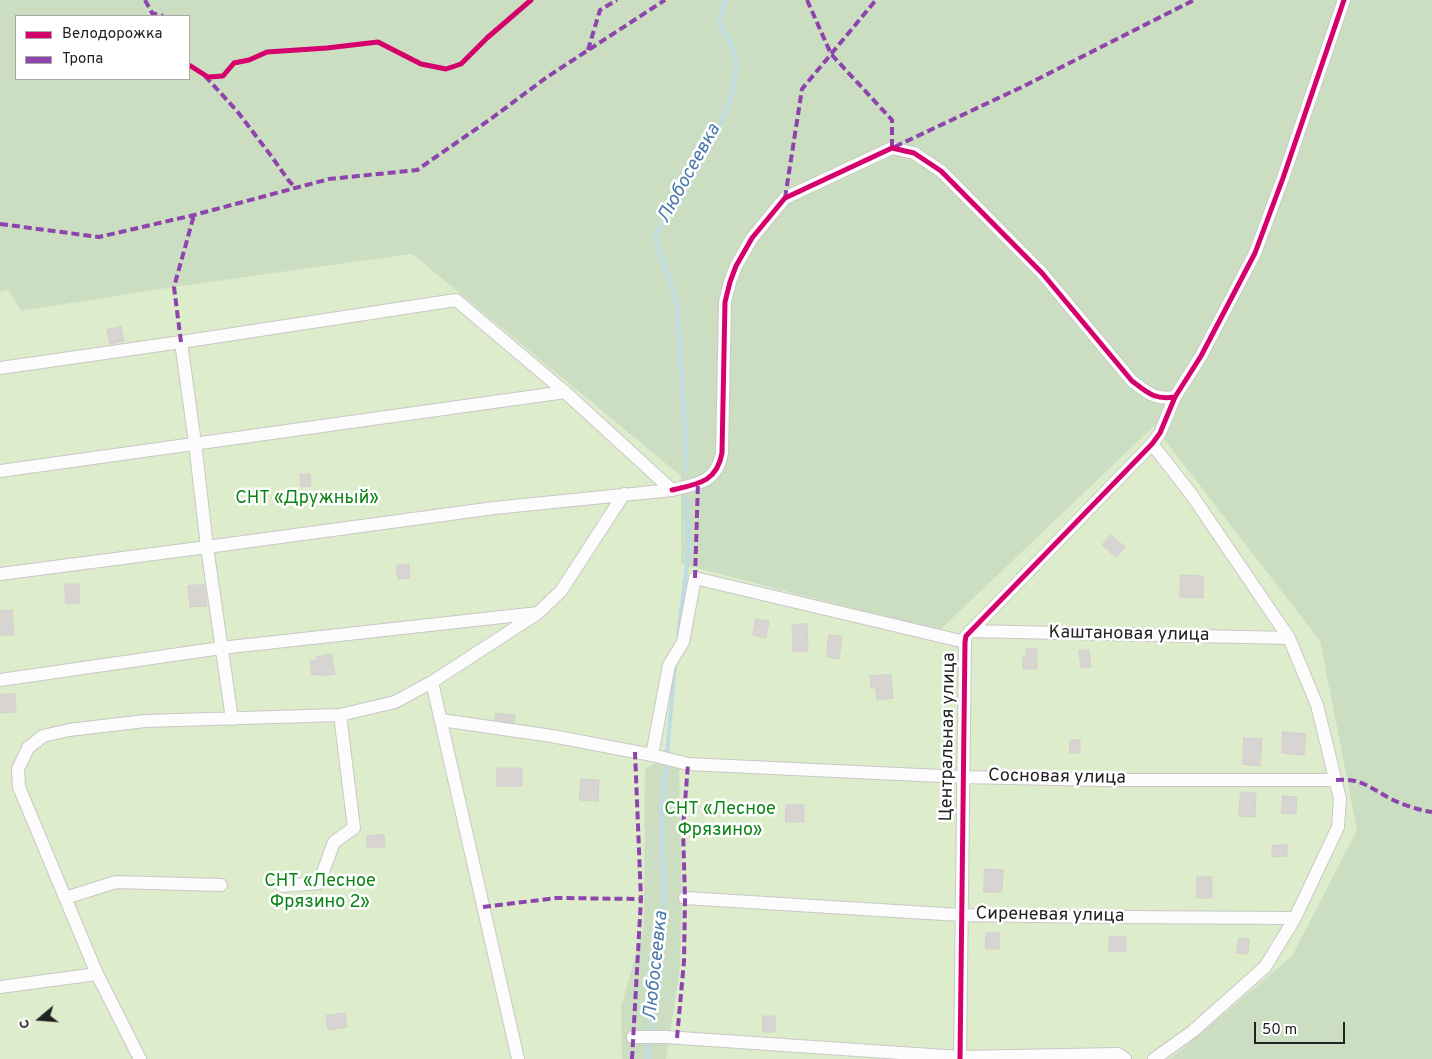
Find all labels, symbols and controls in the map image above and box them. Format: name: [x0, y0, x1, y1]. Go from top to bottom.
legend: [15, 15, 190, 80]
text: Велодорожка: [62, 25, 162, 44]
text: Тропа: [62, 50, 103, 69]
water label: Любосеевка: [653, 121, 727, 227]
park label: СНТ «Дружный»: [235, 488, 379, 510]
street label: Каштановая улица: [1048, 623, 1210, 647]
street label: Центральная улица: [937, 652, 961, 822]
street label: Сосновая улица: [988, 766, 1126, 790]
park label: СНТ «Лесное Фрязино»: [664, 799, 776, 842]
park label: СНТ «Лесное Фрязино 2»: [264, 871, 376, 914]
street label: Сиреневая улица: [975, 904, 1125, 928]
water label: Любосеевка: [640, 910, 674, 1022]
north arrow: [15, 994, 65, 1044]
scale bar: [1257, 1012, 1348, 1044]
text: С: [16, 1017, 35, 1031]
text: 50 m: [1262, 1021, 1297, 1040]

